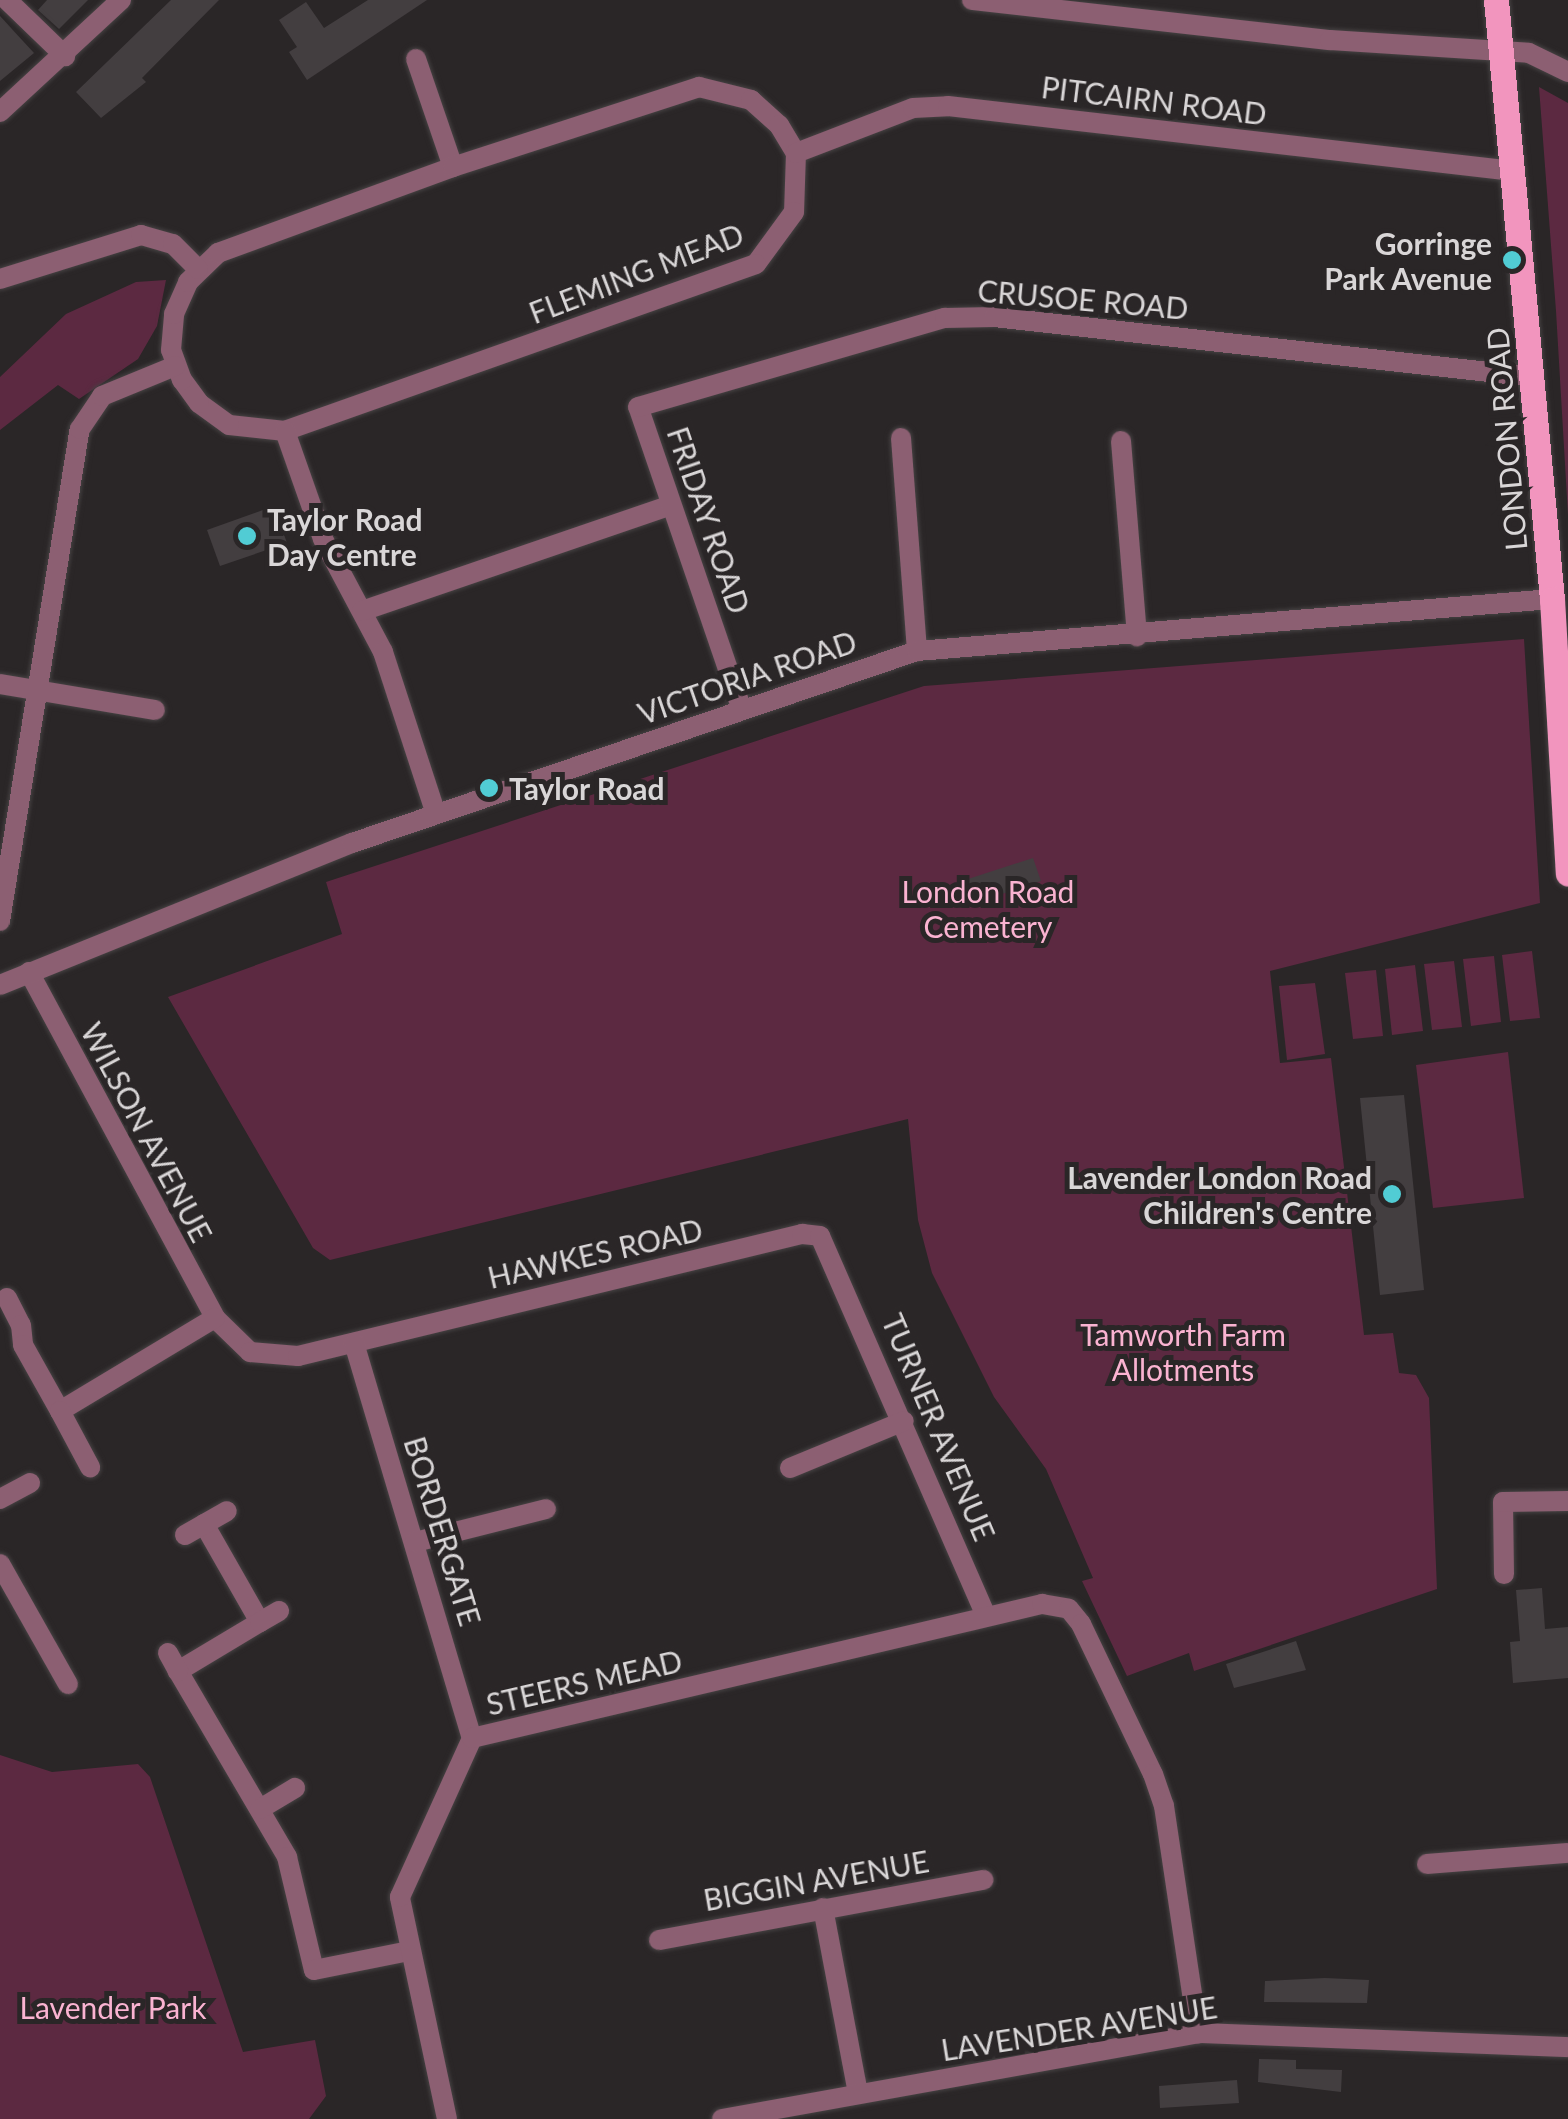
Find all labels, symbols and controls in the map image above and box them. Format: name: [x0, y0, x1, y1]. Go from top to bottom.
street label: PITCAIRN ROAD: [1039, 68, 1269, 132]
street label: FLEMING MEAD: [524, 216, 748, 330]
place label: Gorringe Park Avenue: [1323, 225, 1492, 296]
marker: Gorringe Park Avenue: [1501, 249, 1523, 271]
street label: CRUSOE ROAD: [976, 272, 1190, 326]
street label: LONDON ROAD: [1478, 326, 1534, 552]
street label: FRIDAY ROAD: [660, 421, 758, 619]
place label: Taylor Road Day Centre: [267, 501, 423, 572]
marker: Taylor Road Day Centre: [236, 525, 258, 547]
street label: VICTORIA ROAD: [632, 623, 862, 731]
place label: Taylor Road: [509, 770, 665, 806]
marker: Taylor Road: [478, 777, 500, 799]
park label: London Road Cemetery: [902, 873, 1074, 944]
street label: WILSON AVENUE: [74, 1016, 220, 1248]
place label: Lavender London Road Children's Centre: [1067, 1159, 1372, 1230]
marker: Lavender London Road Children's Centre: [1381, 1183, 1403, 1205]
street label: HAWKES ROAD: [484, 1211, 706, 1295]
street label: TURNER AVENUE: [875, 1308, 1003, 1546]
park label: Tamworth Farm Allotments: [1080, 1316, 1286, 1386]
street label: BORDERGATE: [397, 1432, 489, 1630]
street label: STEERS MEAD: [483, 1642, 685, 1722]
street label: BIGGIN AVENUE: [700, 1842, 932, 1918]
street label: LAVENDER AVENUE: [938, 1988, 1220, 2068]
park label: Lavender Park: [19, 1989, 207, 2025]

